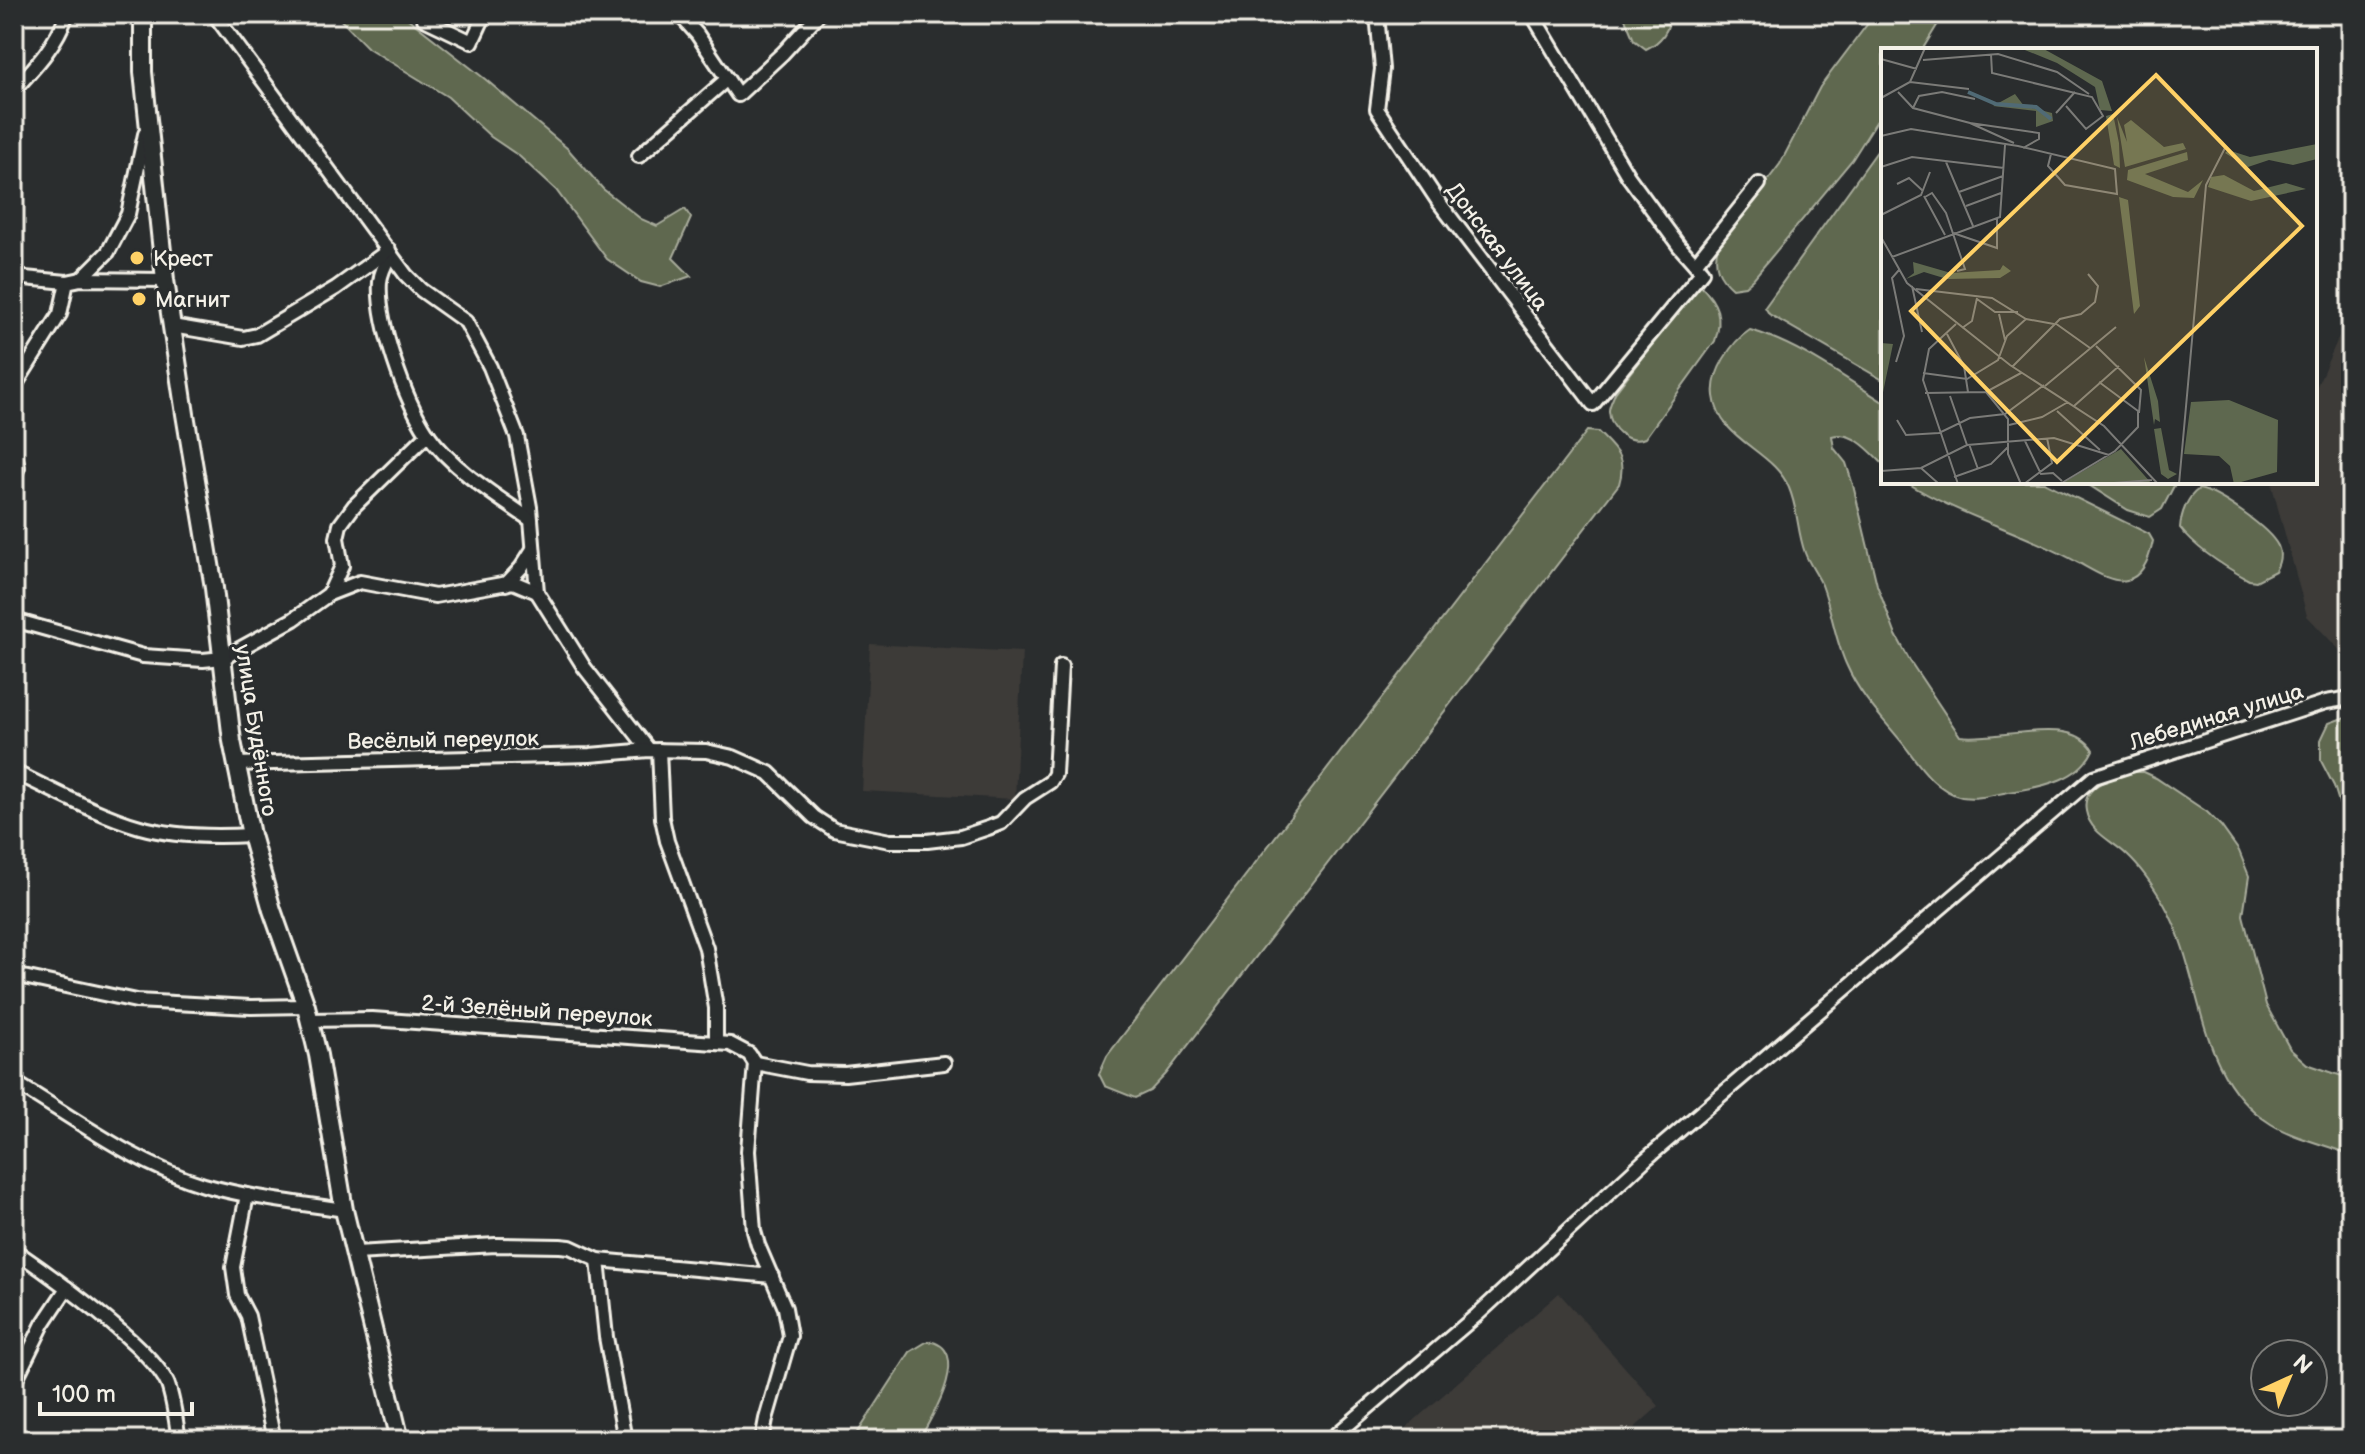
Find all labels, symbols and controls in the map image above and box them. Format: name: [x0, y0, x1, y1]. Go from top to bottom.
inset map: [1881, 48, 2317, 484]
street label: Донская улица: [1440, 177, 1554, 316]
place label: Крест: [153, 246, 214, 273]
marker: Крест: [128, 249, 146, 267]
place label: Магнит: [155, 287, 231, 314]
marker: Магнит: [130, 290, 148, 308]
street label: улица Будённого: [229, 642, 282, 818]
street label: Лебединая улица: [2125, 678, 2307, 757]
street label: Весёлый переулок: [347, 725, 539, 756]
street label: 2-й Зелёный переулок: [420, 990, 654, 1033]
north arrow: [2249, 1338, 2329, 1418]
text: N: [2287, 1349, 2317, 1380]
scale bar: [40, 1366, 192, 1416]
text: 100 m: [52, 1380, 116, 1409]

